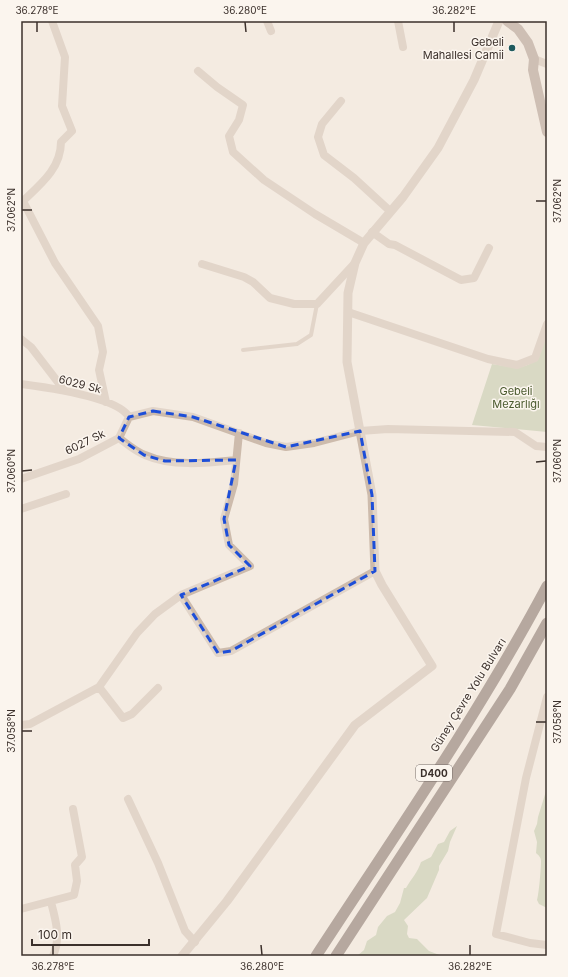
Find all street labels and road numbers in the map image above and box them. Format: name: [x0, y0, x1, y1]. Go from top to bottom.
street label: 6029 Sk: [57, 372, 103, 396]
street label: 6027 Sk: [63, 426, 107, 458]
street label: Güney Çevre Yolu Bulvarı: [427, 635, 509, 755]
road number: D400: [416, 765, 452, 781]

